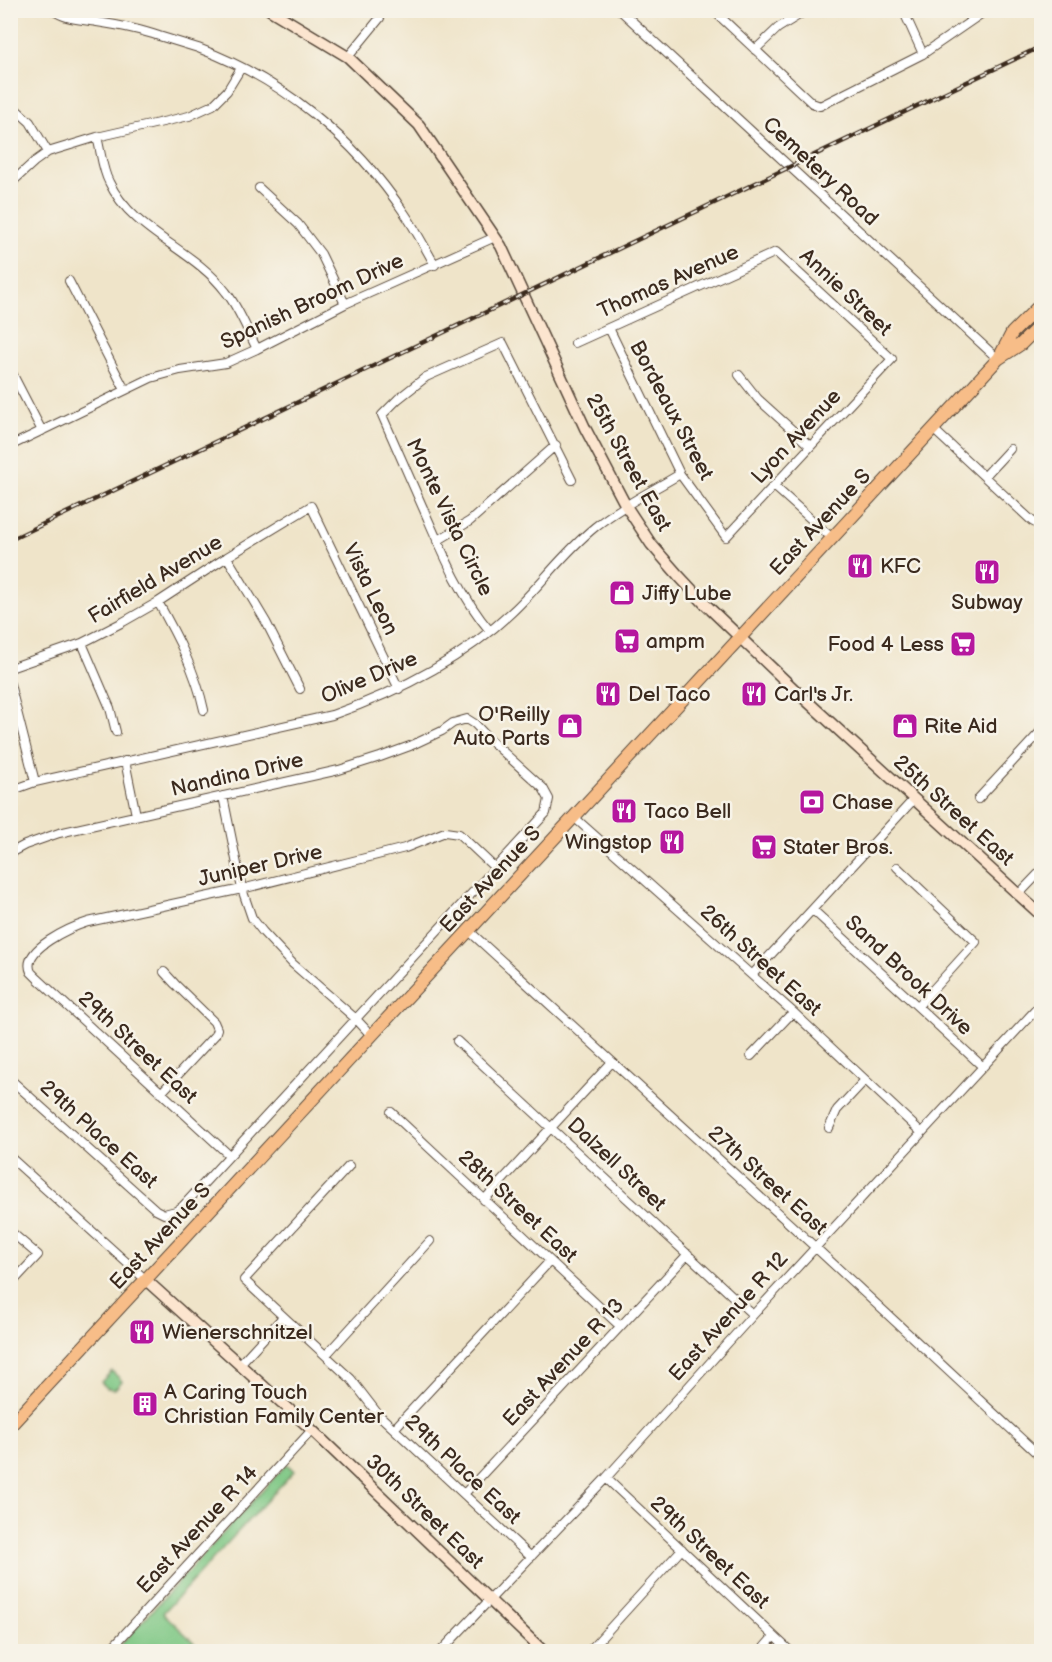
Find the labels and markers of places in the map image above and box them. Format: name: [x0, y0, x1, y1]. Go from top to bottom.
restaurant icon: KFC: [845, 551, 875, 581]
place label: KFC: [880, 554, 921, 579]
restaurant icon: Subway: [972, 557, 1002, 587]
shop icon: Jiffy Lube: [607, 578, 637, 608]
place label: Jiffy Lube: [642, 581, 732, 606]
place label: Subway: [951, 590, 1023, 615]
supermarket icon: ampm: [612, 626, 642, 656]
place label: ampm: [646, 629, 705, 654]
supermarket icon: Food 4 Less: [948, 629, 978, 659]
place label: Food 4 Less: [827, 632, 944, 657]
restaurant icon: Del Taco: [593, 679, 623, 709]
restaurant icon: Carl's Jr.: [739, 679, 769, 709]
place label: Del Taco: [628, 682, 711, 707]
place label: Carl's Jr.: [774, 682, 853, 707]
place label: O'Reilly Auto Parts: [454, 702, 550, 751]
shop icon: O'Reilly Auto Parts: [555, 711, 585, 741]
shop icon: Rite Aid: [890, 711, 920, 741]
place label: Rite Aid: [924, 714, 998, 739]
bank icon: Chase: [797, 787, 827, 817]
place label: Chase: [832, 790, 893, 815]
restaurant icon: Taco Bell: [609, 796, 639, 826]
place label: Taco Bell: [644, 799, 731, 824]
restaurant icon: Wingstop: [657, 827, 687, 857]
place label: Wingstop: [565, 830, 652, 855]
supermarket icon: Stater Bros.: [749, 832, 779, 862]
place label: Stater Bros.: [783, 835, 893, 860]
restaurant icon: Wienerschnitzel: [127, 1317, 157, 1347]
place label: Wienerschnitzel: [162, 1320, 313, 1345]
place label: A Caring Touch Christian Family Center: [164, 1380, 384, 1429]
building icon: A Caring Touch Christian Family Center: [130, 1389, 160, 1419]

